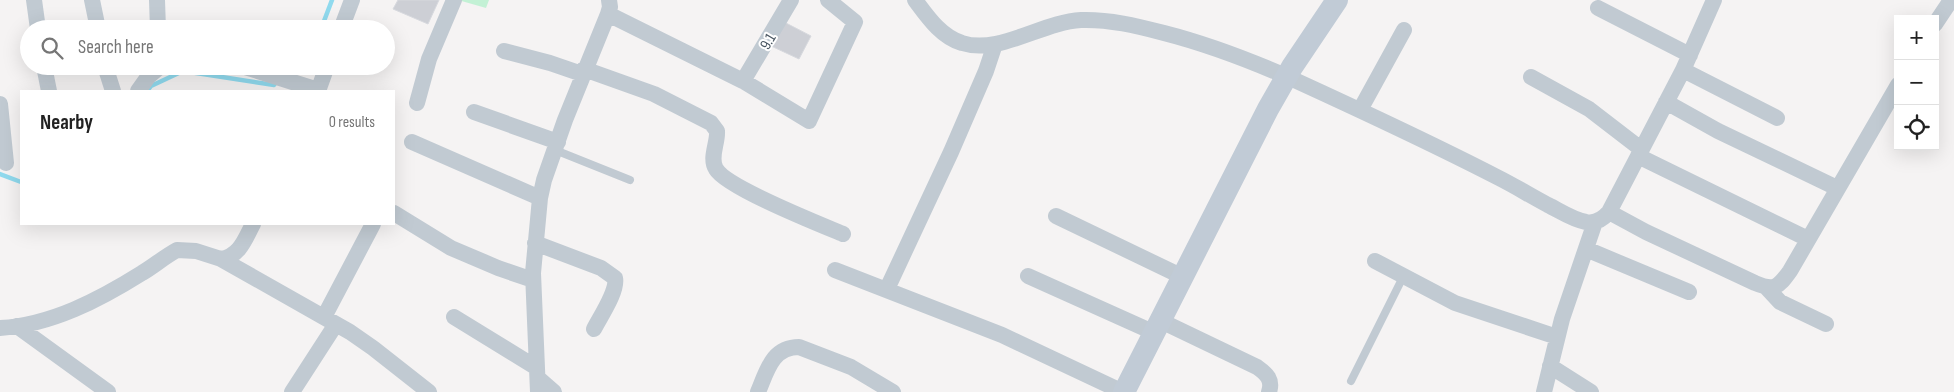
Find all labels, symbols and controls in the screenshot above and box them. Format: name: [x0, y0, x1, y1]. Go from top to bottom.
map controls: [1894, 15, 1939, 150]
button: +: [1894, 15, 1939, 60]
search box: [20, 20, 395, 75]
street label: 9.1: [756, 30, 781, 53]
icon: search: [38, 34, 66, 62]
text: Search here: [78, 36, 154, 59]
button: −: [1894, 60, 1939, 105]
button: locate: [1894, 105, 1939, 150]
text: Nearby: [40, 110, 93, 135]
text: 0 results: [329, 113, 375, 132]

